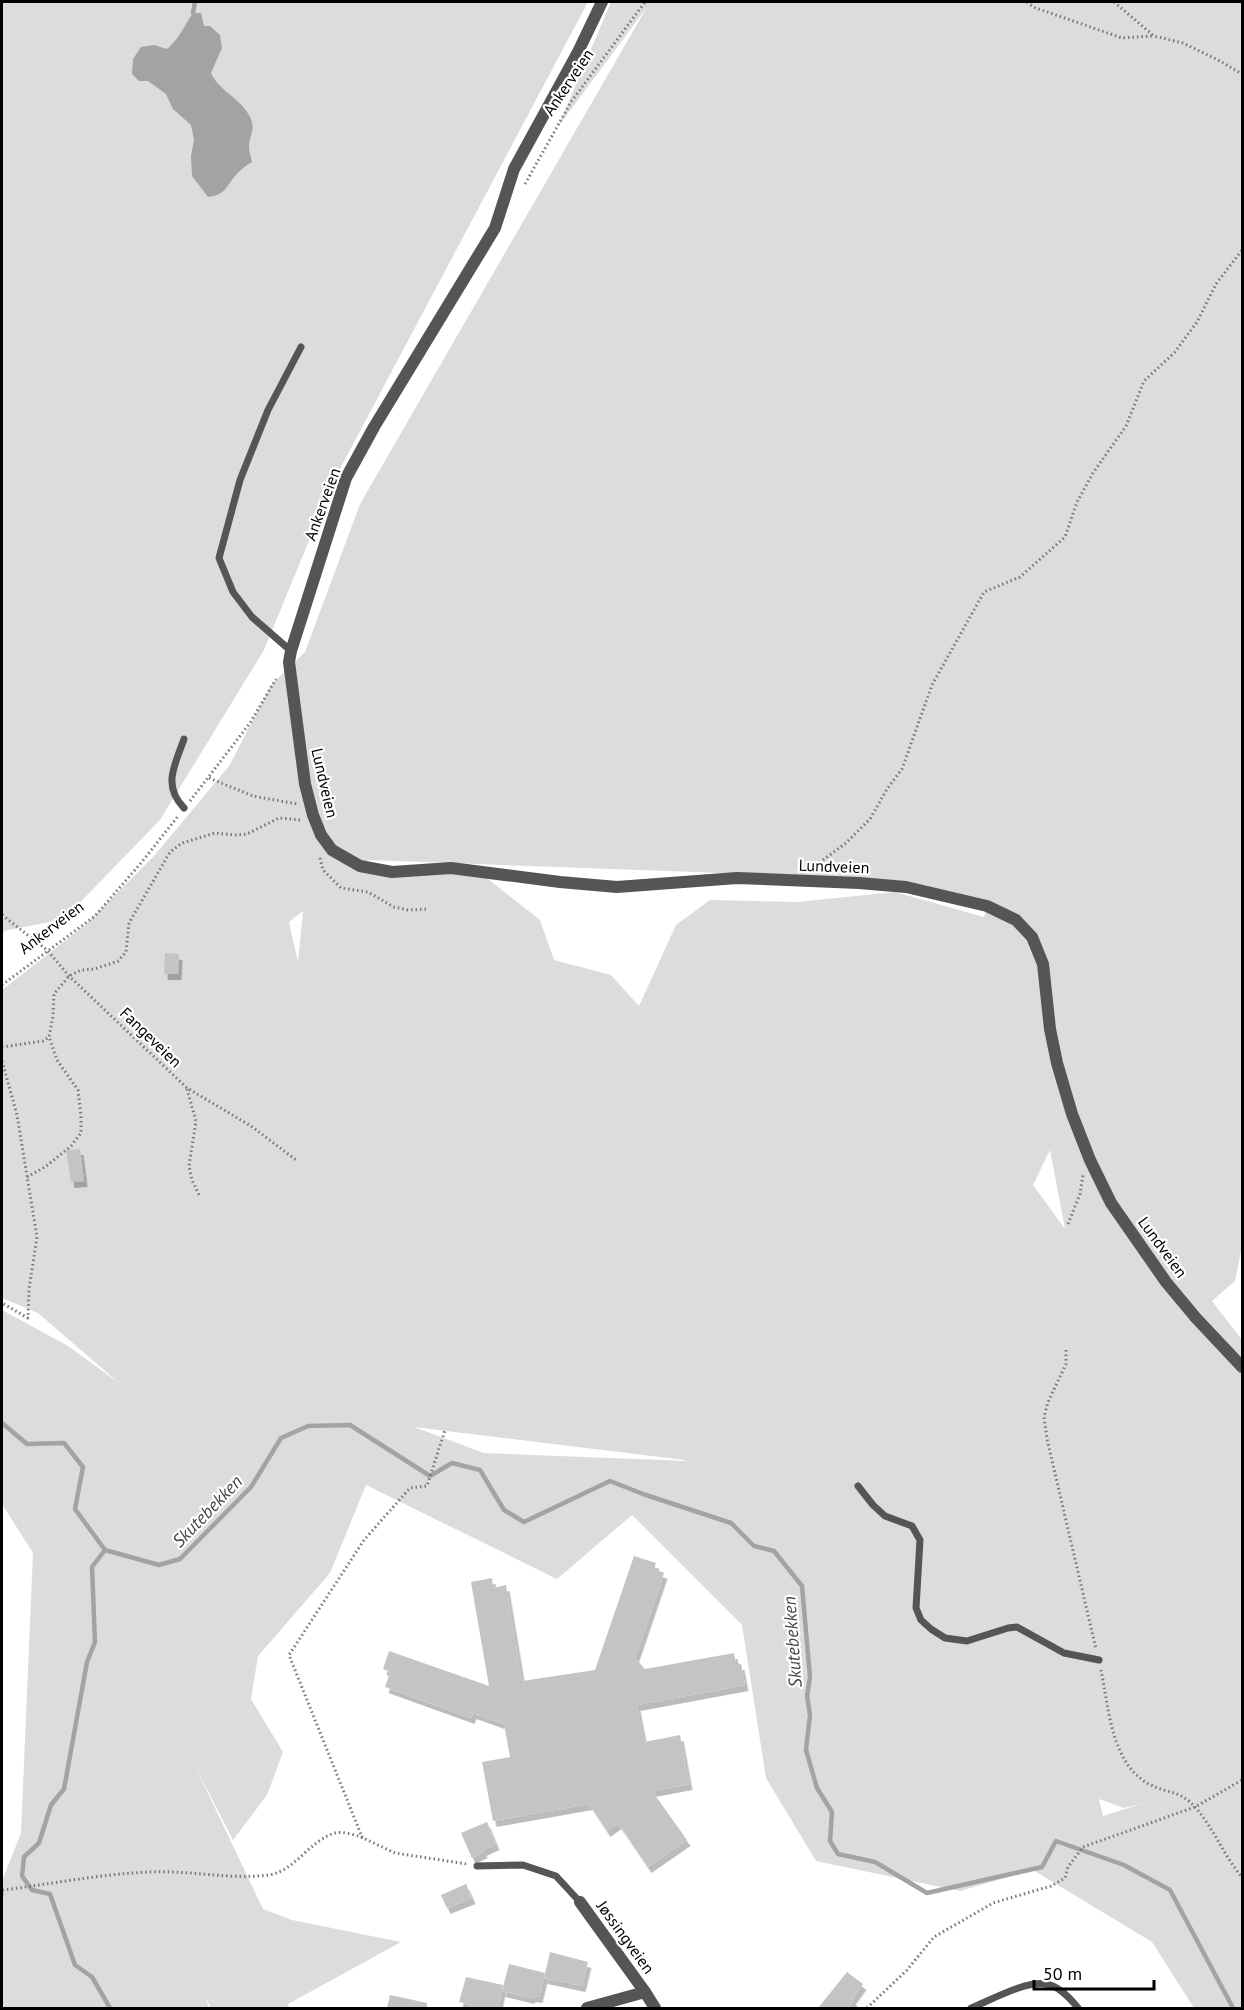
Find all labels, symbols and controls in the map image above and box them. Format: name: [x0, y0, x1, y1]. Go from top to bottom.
street label: Ankerveien: [538, 45, 598, 119]
street label: Ankerveien: [300, 465, 344, 543]
street label: Lundveien: [307, 746, 343, 820]
street label: Lundveien: [798, 855, 870, 877]
street label: Ankerveien: [15, 896, 87, 958]
street label: Fangeveien: [116, 1003, 186, 1071]
street label: Lundveien: [1134, 1212, 1192, 1282]
water label: Skutebekken: [167, 1470, 247, 1552]
water label: Skutebekken: [777, 1596, 807, 1688]
street label: Jøssingveien: [592, 1896, 659, 1977]
scale bar: [1034, 1953, 1154, 1991]
text: 50 m: [1043, 1962, 1082, 1985]

